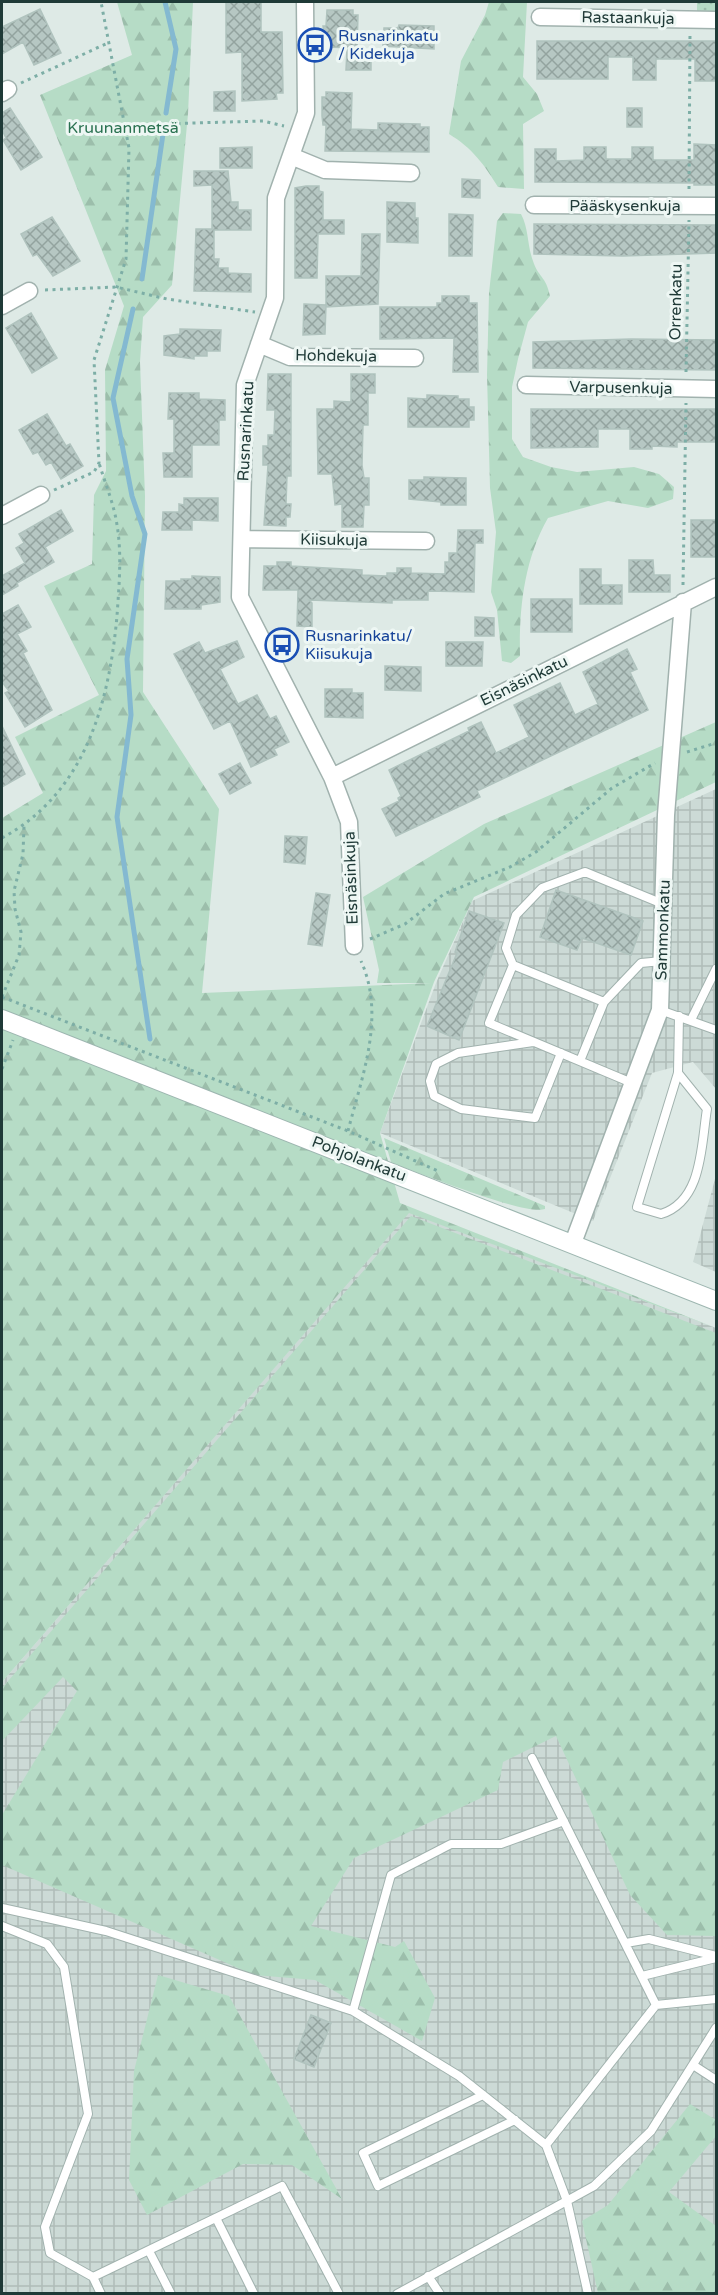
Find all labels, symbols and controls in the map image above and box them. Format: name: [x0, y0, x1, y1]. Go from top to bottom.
street label: Rastaankuja: [581, 7, 675, 29]
place label: Rusnarinkatu / Kidekuja: [338, 26, 439, 64]
bus stop icon: Rusnarinkatu / Kidekuja: [297, 27, 333, 63]
park label: Kruunanmetsä: [67, 118, 179, 138]
street label: Pääskysenkuja: [569, 196, 681, 216]
street label: Orrenkatu: [665, 263, 687, 341]
street label: Hohdekuja: [295, 345, 377, 367]
street label: Varpusenkuja: [569, 377, 673, 399]
street label: Rusnarinkatu: [233, 380, 259, 482]
street label: Kiisukuja: [300, 529, 368, 551]
place label: Rusnarinkatu/ Kiisukuja: [305, 626, 413, 664]
bus stop icon: Rusnarinkatu/ Kiisukuja: [264, 627, 300, 663]
street label: Eisnäsinkatu: [477, 651, 571, 711]
street label: Eisnäsinkuja: [339, 831, 363, 925]
street label: Sammonkatu: [651, 879, 675, 981]
street label: Pohjolankatu: [309, 1132, 409, 1186]

